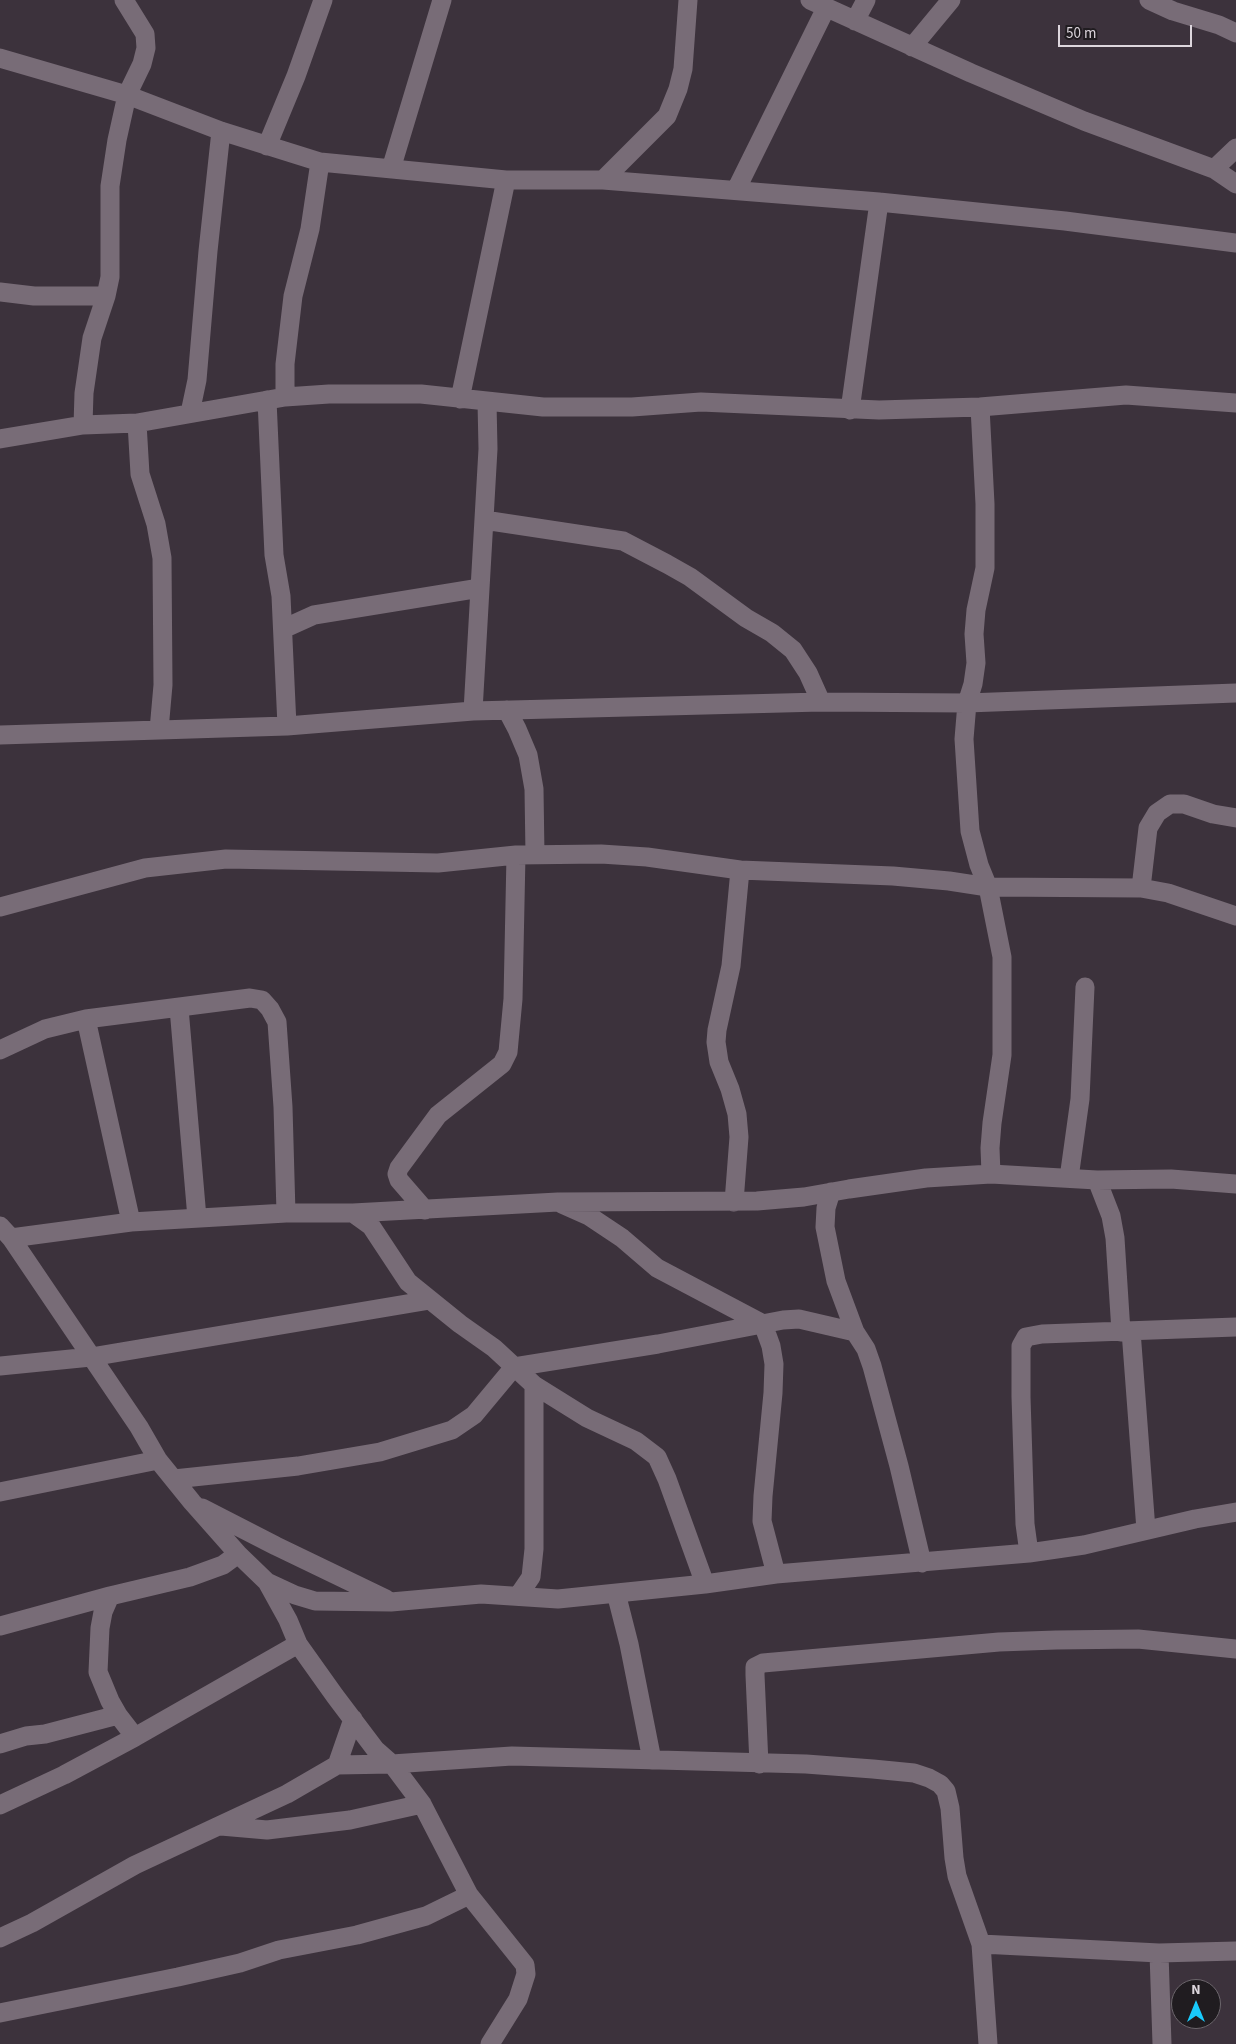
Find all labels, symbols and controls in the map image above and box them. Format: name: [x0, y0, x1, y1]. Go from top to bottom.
scale bar: [1061, 15, 1195, 47]
text: 50 m: [1066, 23, 1096, 44]
north arrow: [1171, 1979, 1221, 2029]
text: N: [1191, 1980, 1201, 2000]

